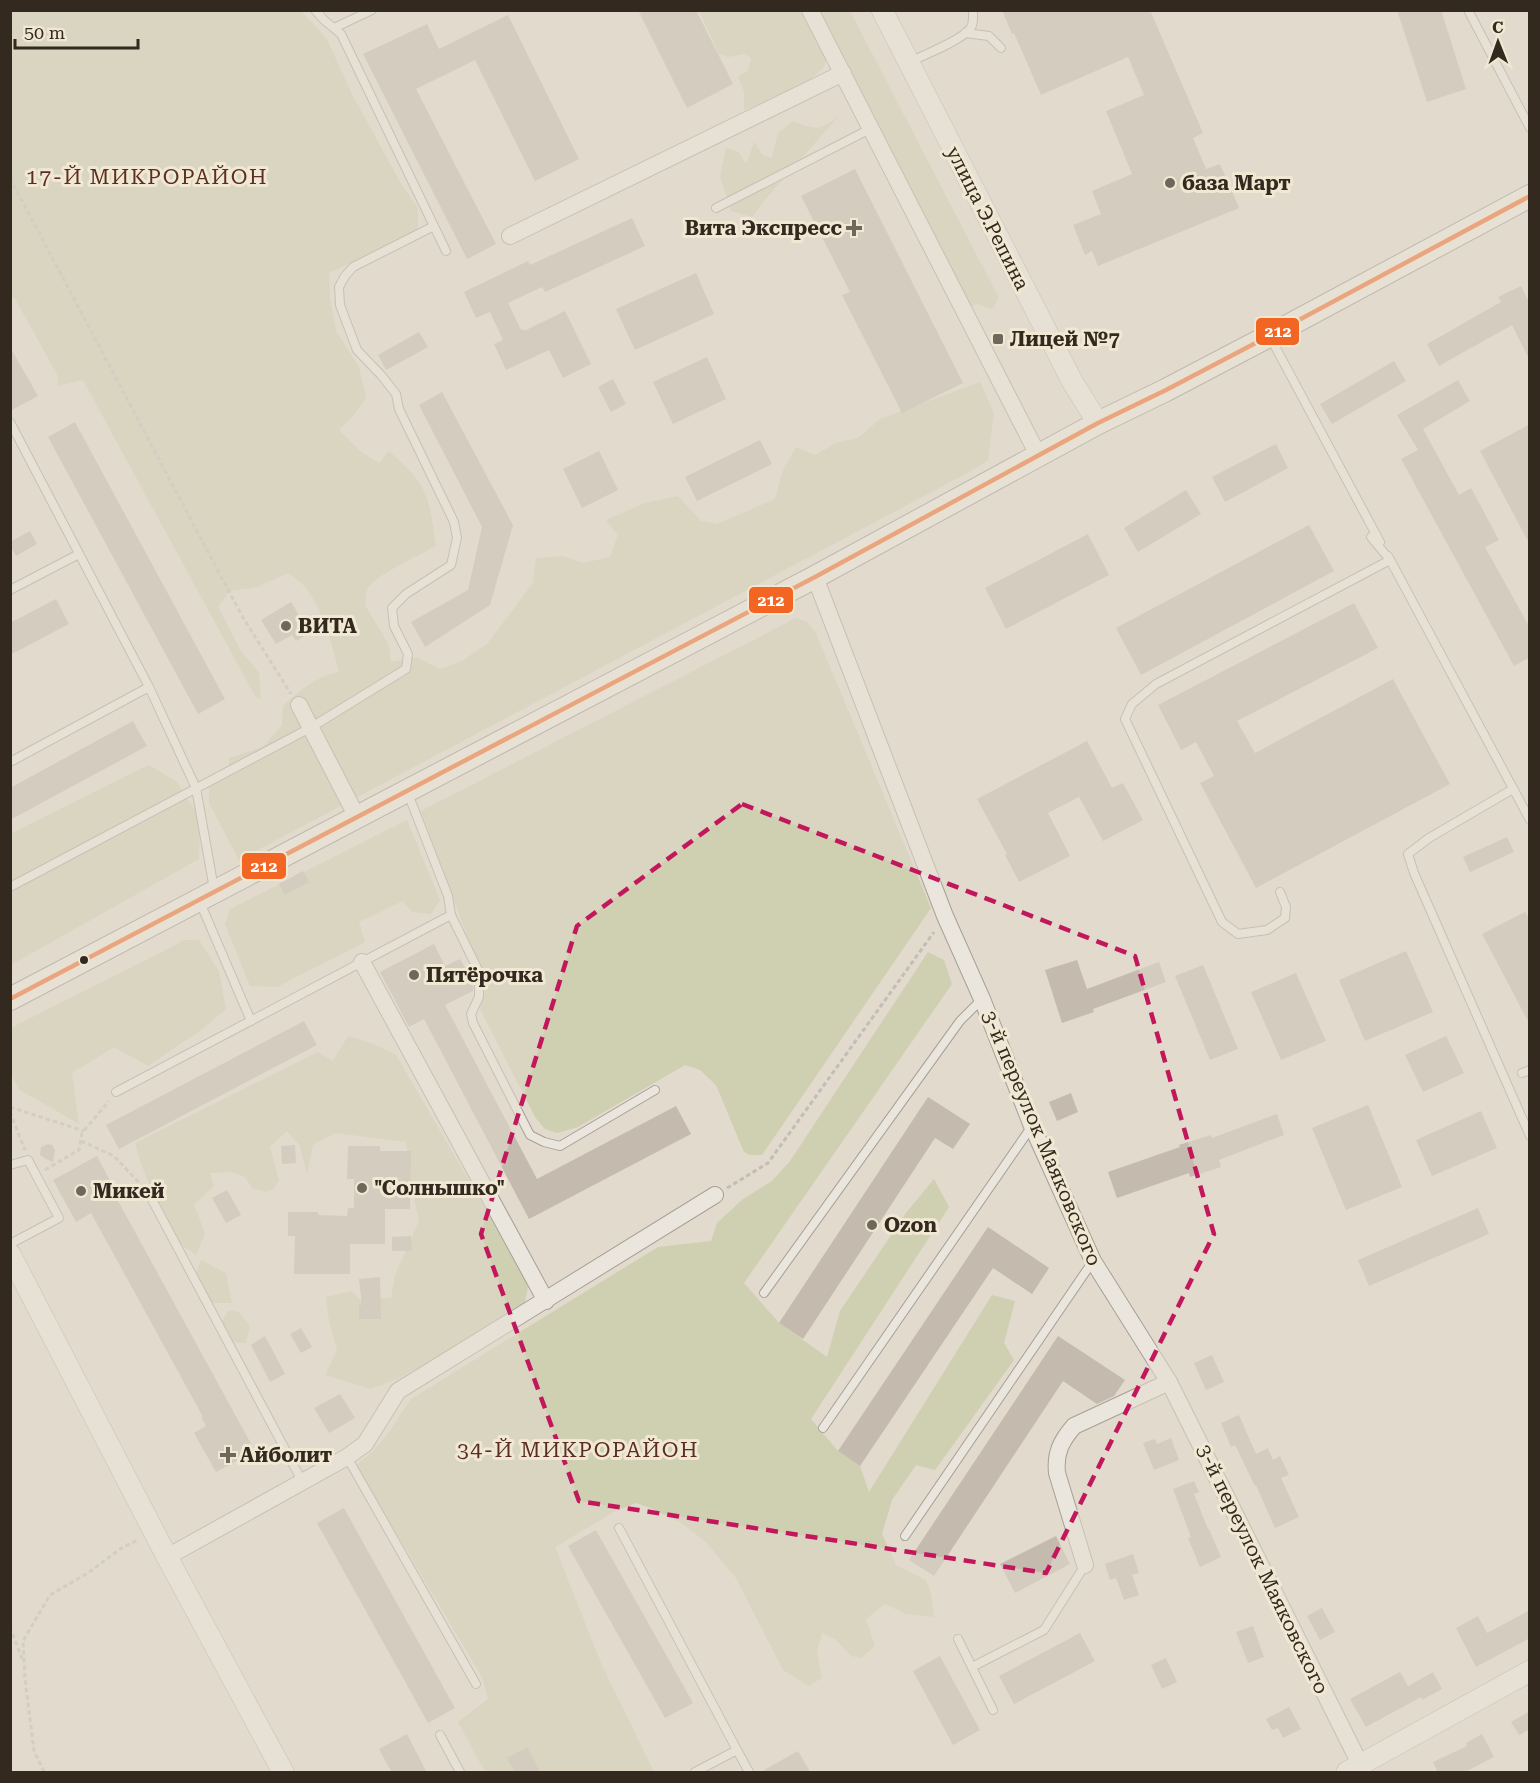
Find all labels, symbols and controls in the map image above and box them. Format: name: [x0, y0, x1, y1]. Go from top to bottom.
scale bar: [15, 12, 138, 50]
north arrow: [1468, 12, 1528, 72]
text: С: [1492, 18, 1504, 37]
text: 50 m: [24, 22, 65, 43]
street label: улица Э.Репина: [941, 142, 1035, 294]
district label: 17-Й МИКРОРАЙОН: [26, 165, 268, 189]
place label: база Март: [1182, 171, 1291, 195]
marker: база Март: [1163, 176, 1177, 190]
place label: Вита Экспресс: [685, 216, 842, 240]
marker: Вита Экспресс: [847, 221, 861, 235]
line badge: 212: [1255, 317, 1300, 346]
text: 212: [1265, 322, 1291, 341]
place label: Лицей №7: [1010, 327, 1120, 351]
marker: Лицей №7: [991, 332, 1005, 346]
line badge: 212: [748, 586, 794, 614]
text: 212: [758, 591, 784, 610]
place label: ВИТА: [298, 614, 357, 638]
marker: ВИТА: [279, 619, 293, 633]
line badge: 212: [241, 852, 287, 880]
text: 212: [251, 857, 277, 876]
unlabelled marker: [78, 954, 90, 966]
place label: Пятёрочка: [426, 963, 543, 987]
marker: Пятёрочка: [407, 968, 421, 982]
street label: 3-й переулок Маяковского: [977, 1007, 1107, 1269]
place label: "Солнышко": [374, 1176, 505, 1200]
place label: Микей: [93, 1179, 165, 1203]
marker: "Солнышко": [355, 1181, 369, 1195]
marker: Микей: [74, 1184, 88, 1198]
place label: Ozon: [884, 1213, 937, 1237]
marker: Ozon: [865, 1218, 879, 1232]
district label: 34-Й МИКРОРАЙОН: [457, 1438, 699, 1462]
street label: 3-й переулок Маяковского: [1192, 1440, 1334, 1698]
place label: Айболит: [240, 1443, 332, 1467]
marker: Айболит: [221, 1448, 235, 1462]

